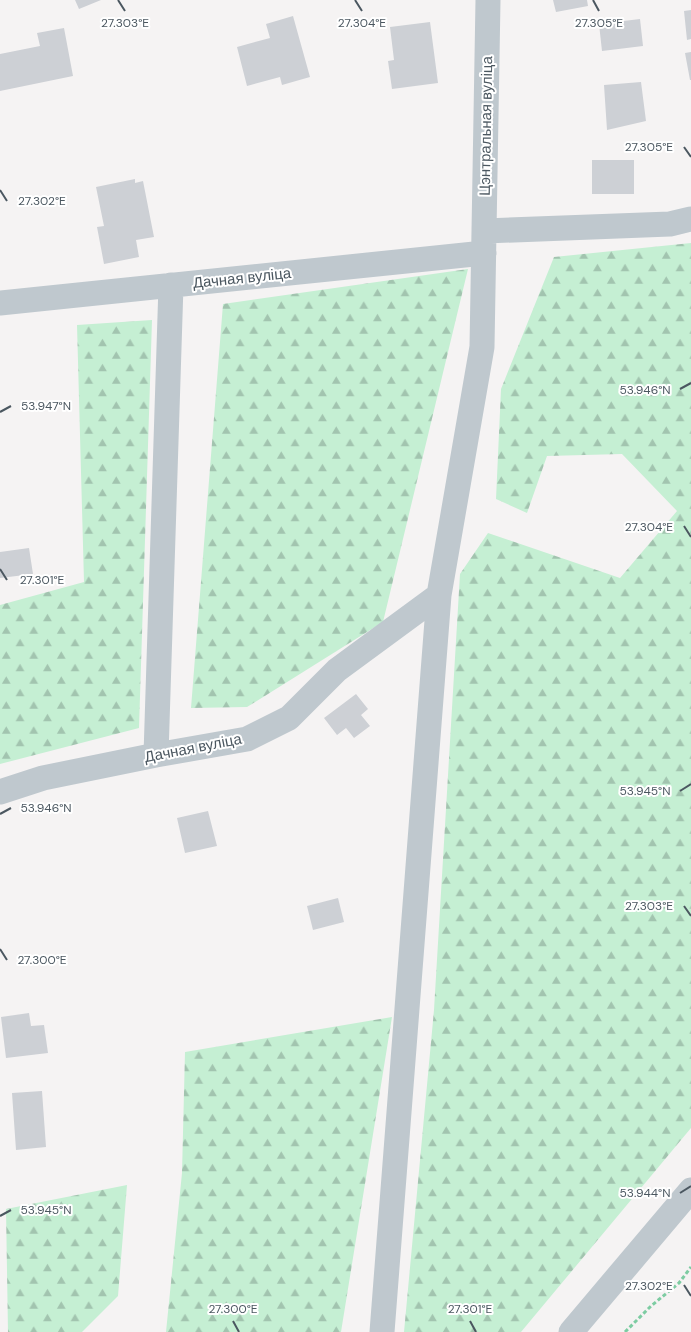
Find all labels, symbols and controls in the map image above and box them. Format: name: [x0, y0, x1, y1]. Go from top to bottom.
text: 27.303°E: [101, 15, 149, 31]
text: 27.304°E: [338, 15, 386, 31]
text: 27.305°E: [575, 15, 623, 31]
street label: Цэнтральная вуліца: [475, 55, 497, 196]
text: 27.305°E: [625, 139, 673, 155]
text: 27.302°E: [18, 193, 66, 209]
street label: Дачная вуліца: [192, 263, 293, 293]
text: 53.946°N: [619, 382, 671, 398]
text: 53.947°N: [21, 398, 71, 414]
text: 27.304°E: [625, 519, 673, 535]
text: 27.301°E: [20, 572, 65, 588]
street label: Дачная вуліца: [143, 729, 244, 767]
text: 53.945°N: [620, 783, 670, 799]
text: 53.946°N: [20, 800, 72, 816]
text: 27.303°E: [625, 898, 673, 914]
text: 27.300°E: [17, 952, 67, 968]
text: 53.944°N: [620, 1185, 670, 1201]
text: 53.945°N: [21, 1202, 71, 1218]
text: 27.302°E: [625, 1278, 673, 1294]
text: 27.300°E: [208, 1301, 258, 1317]
text: 27.301°E: [448, 1301, 493, 1317]

